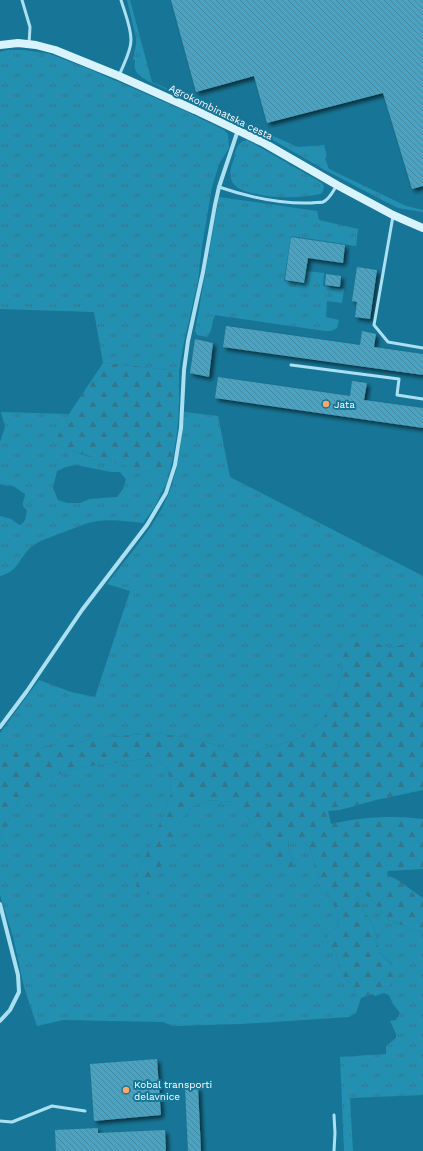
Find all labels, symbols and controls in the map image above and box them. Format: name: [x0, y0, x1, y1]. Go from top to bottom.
street label: Agrokombinatska cesta: [167, 82, 275, 142]
marker: Jata: [321, 399, 331, 409]
place label: Jata: [334, 399, 355, 410]
place label: Kobal transporti delavnice: [134, 1079, 212, 1102]
marker: Kobal transporti delavnice: [121, 1085, 131, 1095]

